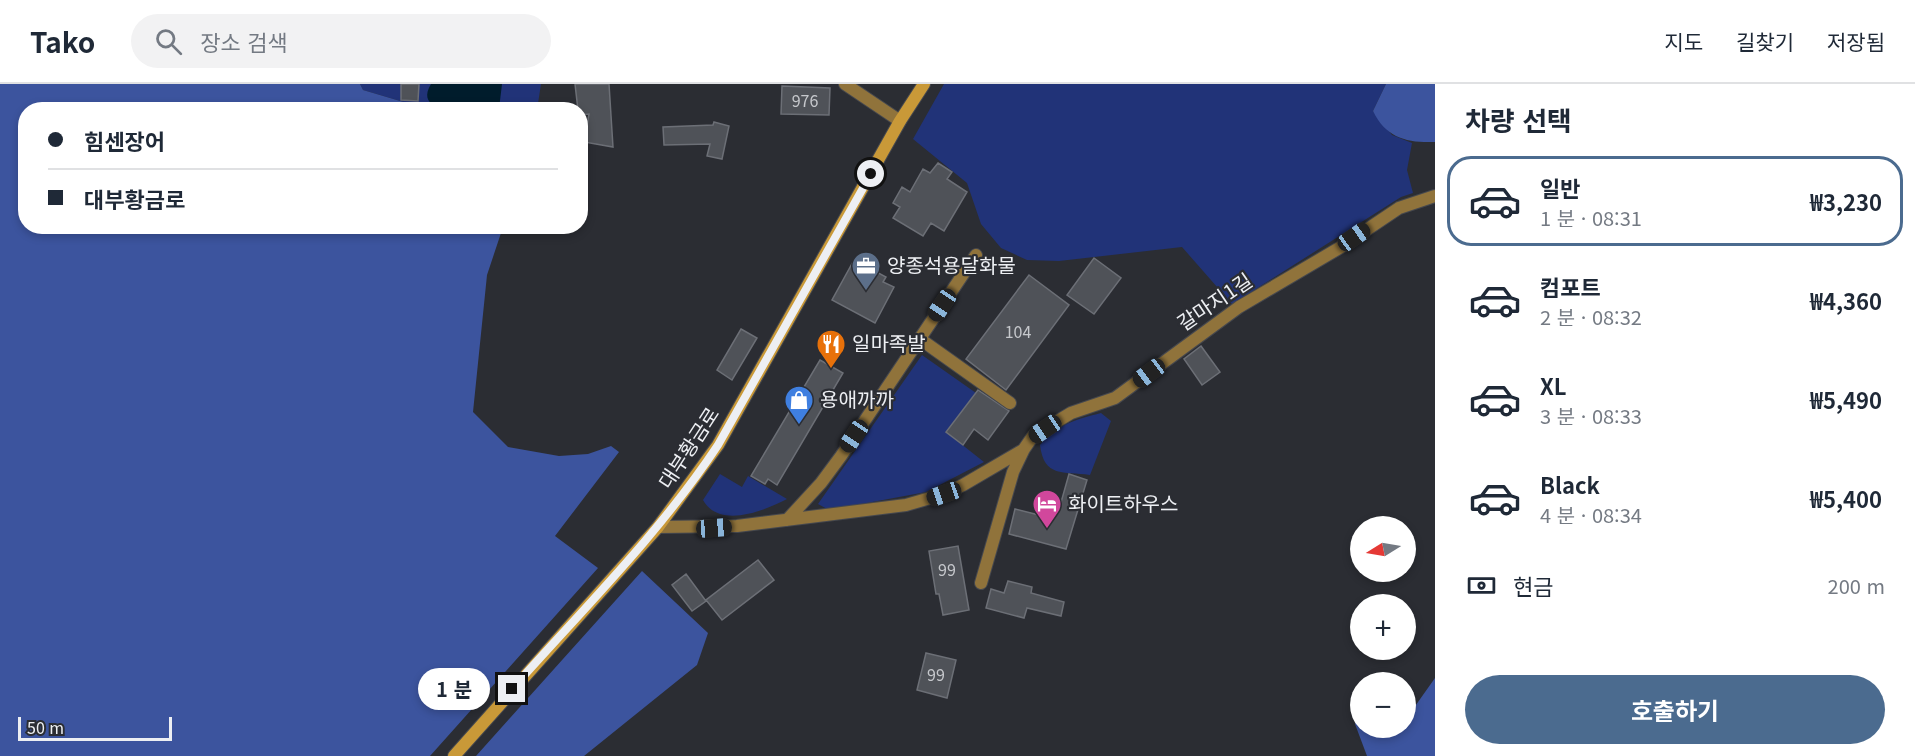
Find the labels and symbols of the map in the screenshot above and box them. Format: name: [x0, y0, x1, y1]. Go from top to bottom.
house number: 976: [792, 88, 818, 112]
route start: [857, 160, 884, 187]
car: [1334, 219, 1374, 255]
office icon: 양종석용달화물: [850, 250, 882, 292]
place label: 양종석용달화물: [887, 250, 1016, 279]
street label: 갈마지1길: [1171, 265, 1257, 336]
car: [924, 285, 960, 325]
house number: 104: [1005, 319, 1031, 343]
restaurant icon: 일마족발: [815, 328, 847, 370]
place label: 일마족발: [852, 328, 926, 357]
car: [1129, 355, 1169, 391]
shop icon: 용애까까: [783, 384, 815, 426]
place label: 용애까까: [820, 384, 894, 413]
street label: 대부황금로: [651, 401, 725, 494]
car: [1025, 411, 1065, 447]
car: [836, 416, 872, 456]
car: [924, 480, 964, 508]
hotel icon: 화이트하우스: [1031, 488, 1063, 530]
place label: 화이트하우스: [1068, 488, 1178, 517]
north arrow: [1350, 516, 1416, 582]
car: [695, 518, 733, 538]
house number: 99: [938, 557, 956, 581]
house number: 99: [927, 662, 945, 686]
callout: 1 분: [419, 668, 491, 710]
route end: [498, 675, 525, 702]
scale bar: [18, 714, 172, 742]

